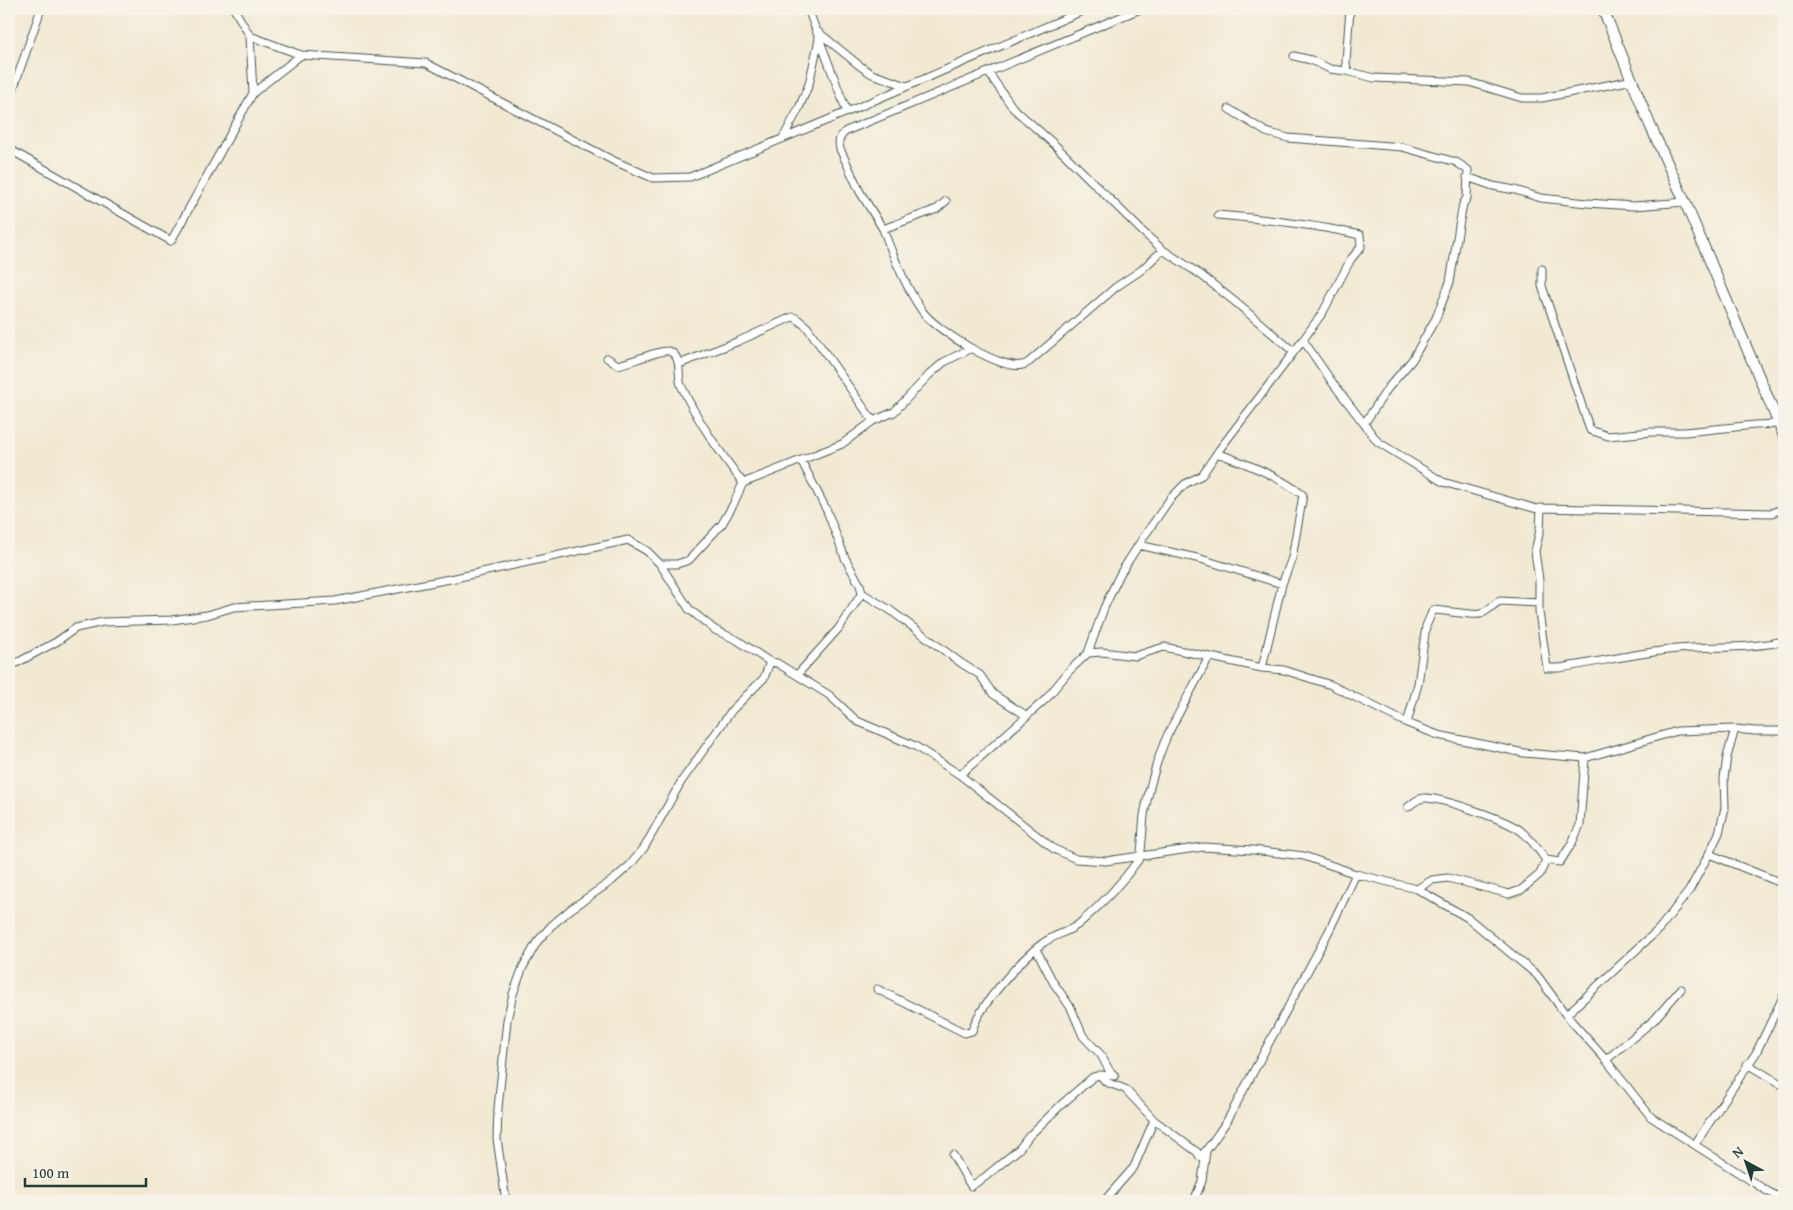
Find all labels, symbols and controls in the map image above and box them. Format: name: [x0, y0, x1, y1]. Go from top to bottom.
north arrow: [1720, 1138, 1770, 1188]
text: N: [1728, 1141, 1748, 1163]
scale bar: [25, 1155, 146, 1187]
text: 100 m: [32, 1162, 70, 1183]

